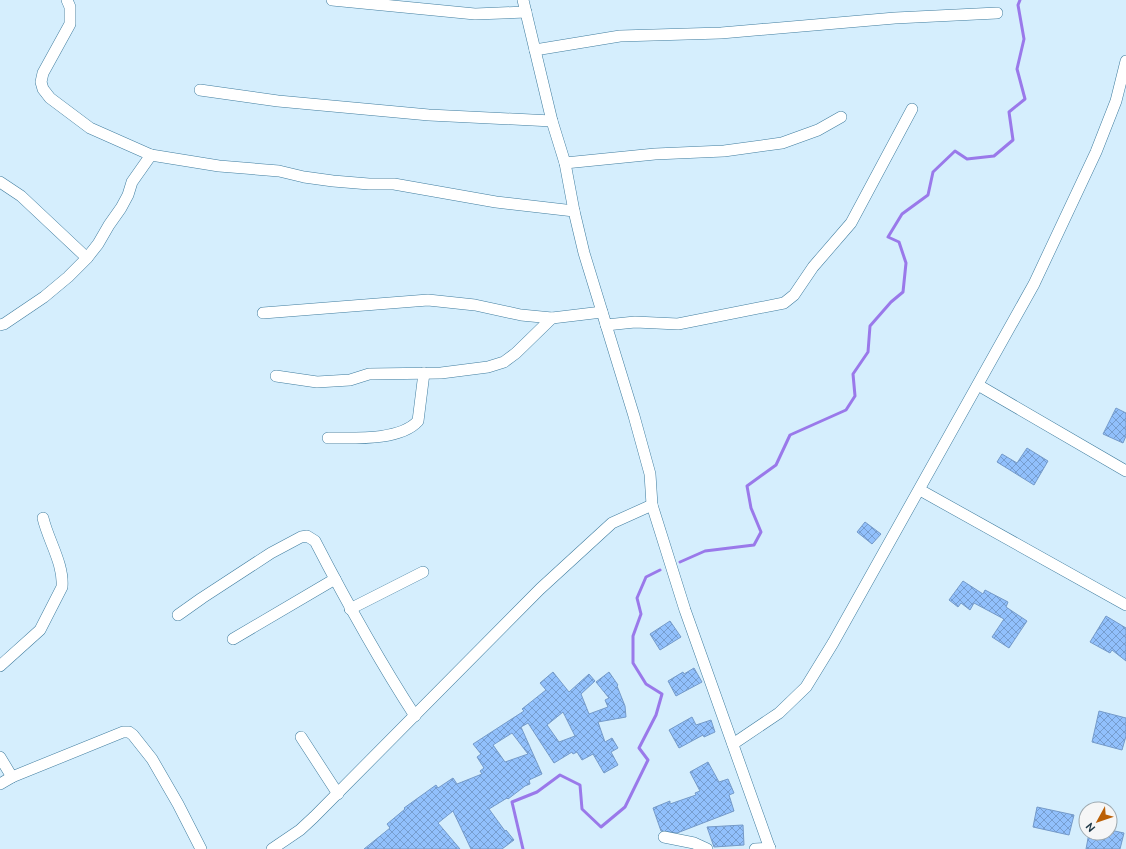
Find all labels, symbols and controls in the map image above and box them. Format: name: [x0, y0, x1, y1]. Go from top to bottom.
north arrow: [1078, 801, 1118, 841]
text: N: [1083, 820, 1098, 834]

